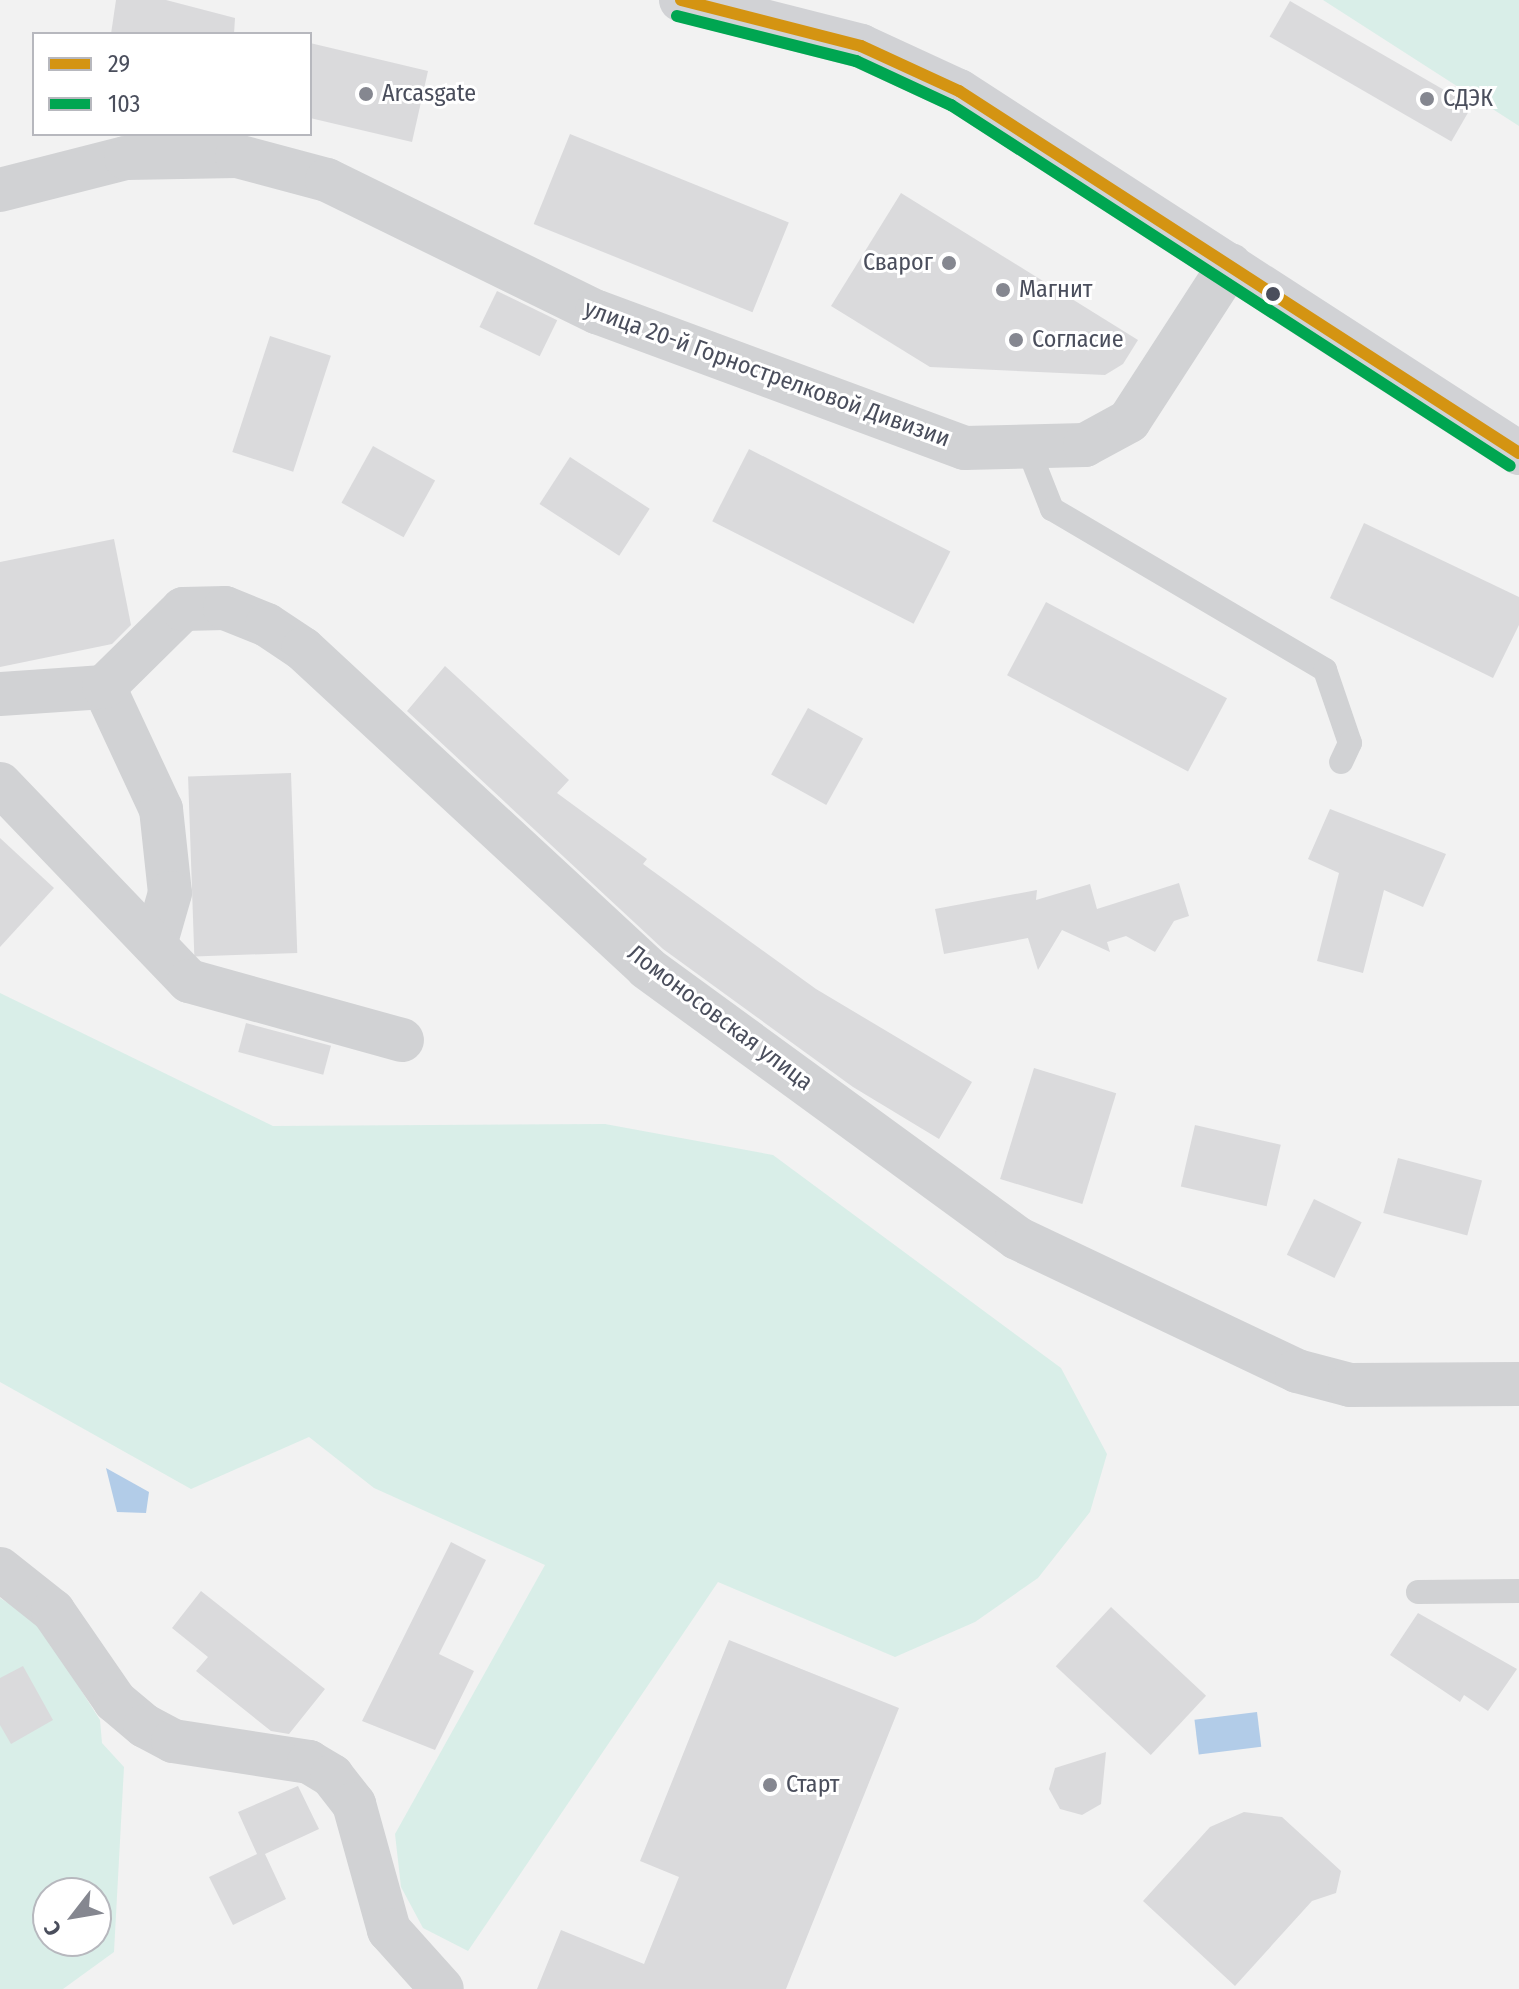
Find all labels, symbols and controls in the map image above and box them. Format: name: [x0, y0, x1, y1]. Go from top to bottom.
legend: [32, 32, 312, 136]
text: 29: [108, 50, 130, 78]
place label: Arcasgate: [382, 80, 476, 108]
marker: Arcasgate: [357, 85, 375, 103]
place label: СДЭК: [1443, 85, 1493, 113]
text: 103: [108, 90, 140, 118]
marker: СДЭК: [1418, 90, 1436, 108]
place label: Сварог: [863, 249, 933, 277]
marker: Сварог: [940, 254, 958, 272]
place label: Магнит: [1019, 276, 1093, 304]
marker: Магнит: [994, 281, 1012, 299]
unlabelled marker: [1265, 286, 1281, 302]
street label: улица 20-й Горнострелковой Дивизии: [580, 294, 954, 454]
place label: Согласие: [1032, 326, 1124, 354]
marker: Согласие: [1007, 331, 1025, 349]
street label: Ломоносовская улица: [622, 939, 818, 1097]
place label: Старт: [786, 1771, 840, 1799]
marker: Старт: [761, 1776, 779, 1794]
north arrow: [32, 1877, 112, 1957]
text: С: [38, 1917, 67, 1940]

